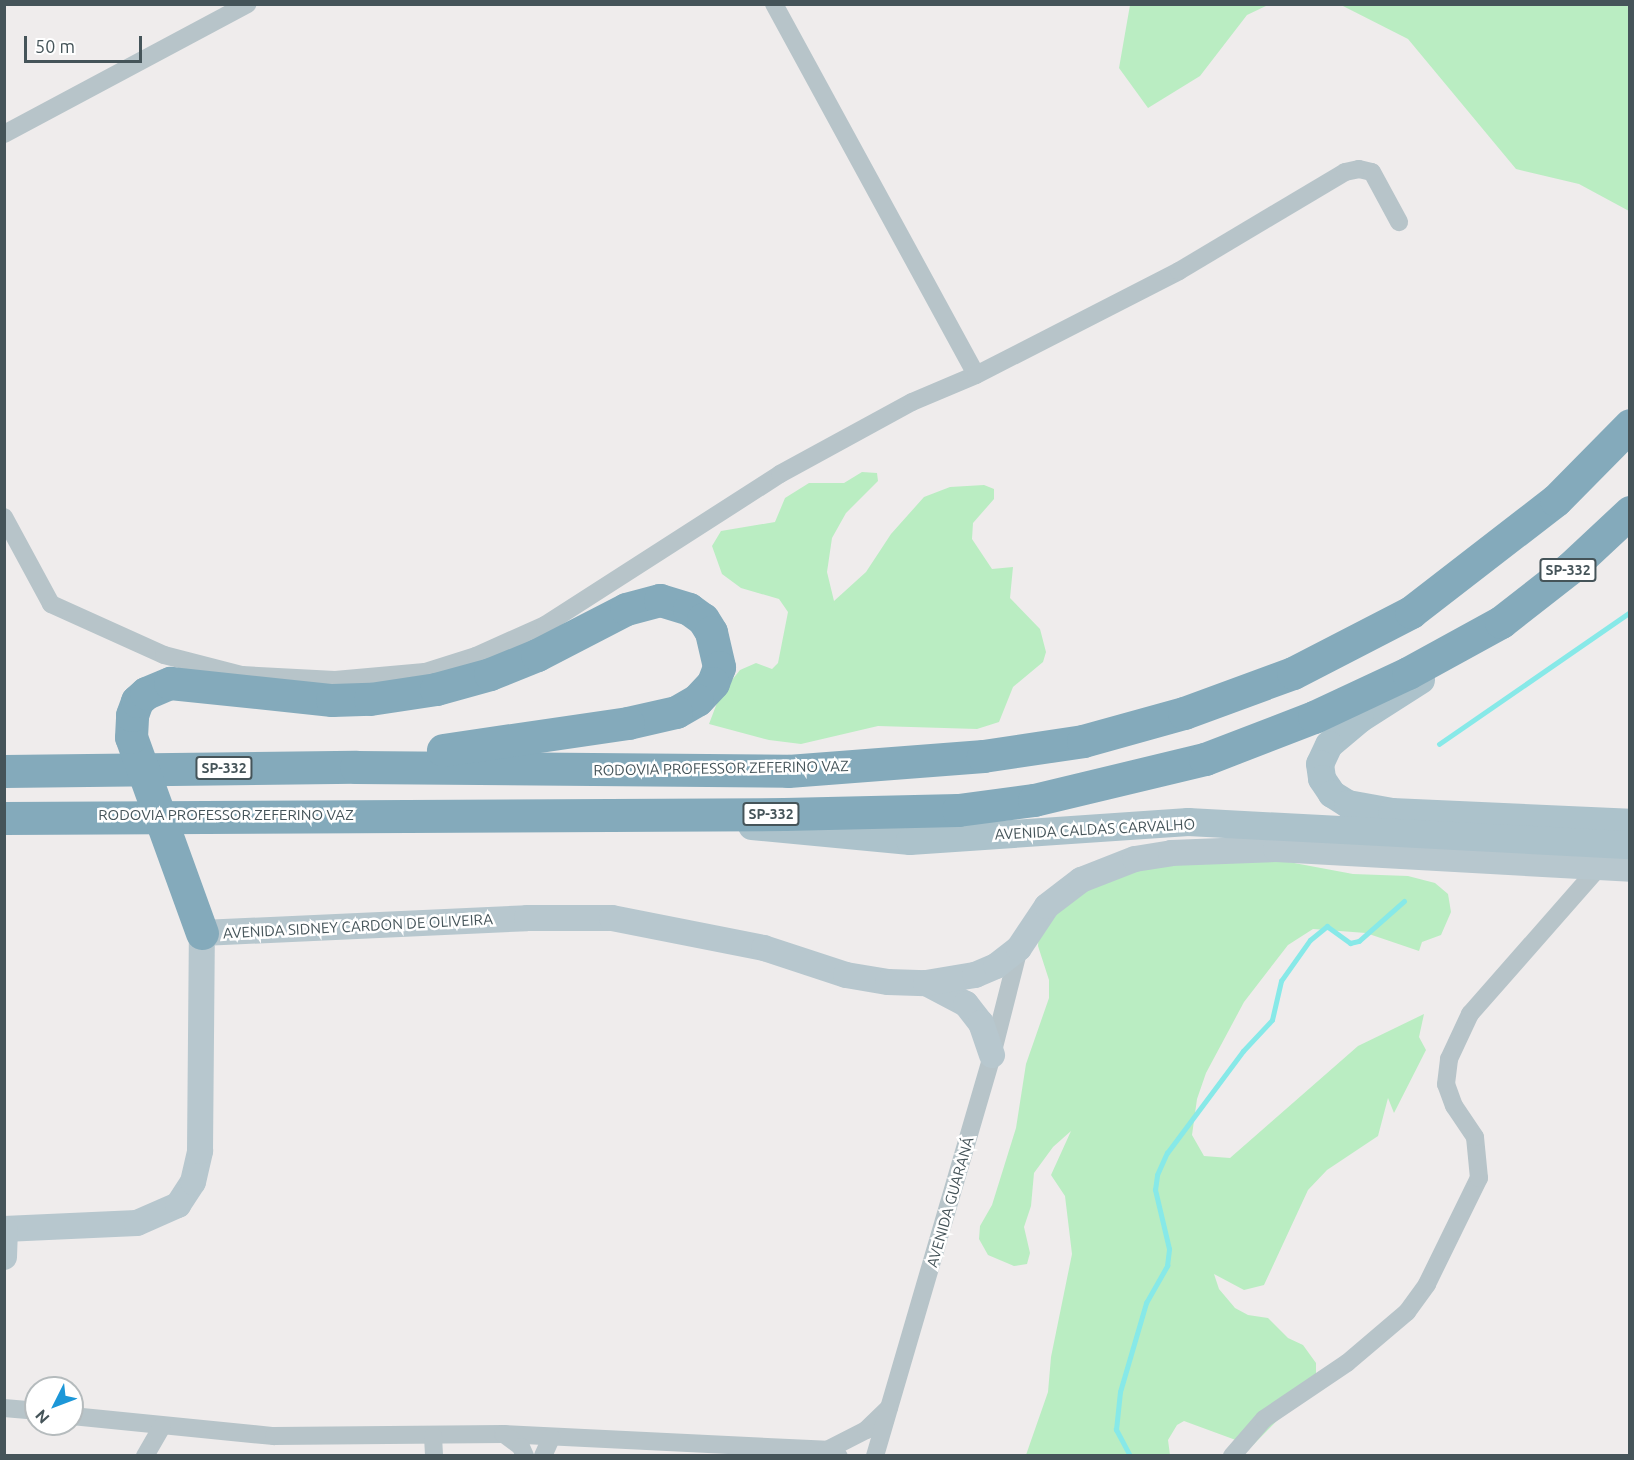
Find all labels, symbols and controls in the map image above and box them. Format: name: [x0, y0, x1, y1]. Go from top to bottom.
scale bar: [27, 24, 146, 62]
text: 50 m: [35, 36, 75, 56]
road number: SP-332: [1538, 559, 1598, 581]
road number: SP-332: [194, 757, 254, 779]
street label: RODOVIA PROFESSOR ZEFERINO VAZ: [593, 757, 849, 779]
road number: SP-332: [741, 803, 801, 825]
street label: RODOVIA PROFESSOR ZEFERINO VAZ: [98, 806, 354, 824]
street label: AVENIDA CALDAS CARVALHO: [994, 815, 1196, 843]
street label: AVENIDA SIDNEY CARDON DE OLIVEIRA: [222, 910, 494, 942]
street label: AVENIDA GUARANÁ: [923, 1135, 977, 1269]
north arrow: [24, 1376, 84, 1436]
text: N: [31, 1406, 53, 1427]

